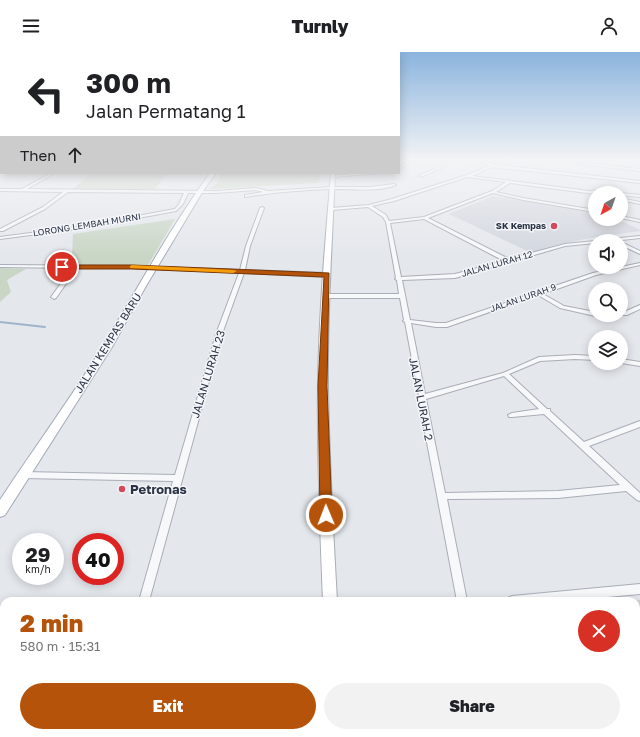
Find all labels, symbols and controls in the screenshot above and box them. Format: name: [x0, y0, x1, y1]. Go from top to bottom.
icon: menu: [20, 15, 42, 37]
text: Turnly: [291, 15, 349, 37]
icon: person: [598, 15, 620, 37]
text: 300 m: [86, 66, 171, 99]
icon: left: [20, 68, 72, 120]
text: Jalan Permatang 1: [86, 100, 245, 122]
icon: ahead: [64, 144, 86, 166]
text: Then: [20, 146, 56, 164]
north arrow: [588, 186, 628, 226]
map controls: [588, 186, 628, 370]
street label: LORONG LEMBAH MURNI: [32, 211, 142, 238]
place label: SK Kempas: [496, 220, 546, 231]
marker: SK Kempas: [549, 221, 559, 231]
button: sound: [588, 234, 628, 274]
street label: JALAN LURAH 12: [460, 248, 534, 279]
pin: [45, 250, 79, 284]
icon: arrive: [51, 256, 73, 278]
street label: JALAN LURAH 9: [488, 281, 557, 314]
button: search: [588, 282, 628, 322]
street label: JALAN KEMPAS BARU: [72, 290, 144, 395]
street label: JALAN LURAH 23: [188, 328, 227, 419]
button: layers: [588, 330, 628, 370]
street label: JALAN LURAH 2: [407, 356, 436, 442]
place label: Petronas: [130, 481, 187, 497]
marker: Petronas: [117, 484, 127, 494]
position arrow: [305, 494, 347, 536]
speed limit sign: 40: [72, 533, 124, 585]
text: 29: [26, 542, 50, 566]
text: km/h: [25, 563, 51, 575]
text: 2 min: [20, 608, 83, 637]
button: close: [578, 610, 620, 652]
text: 580 m · 15:31: [20, 638, 100, 654]
button: Exit: [20, 683, 316, 729]
button: Share: [324, 683, 620, 729]

